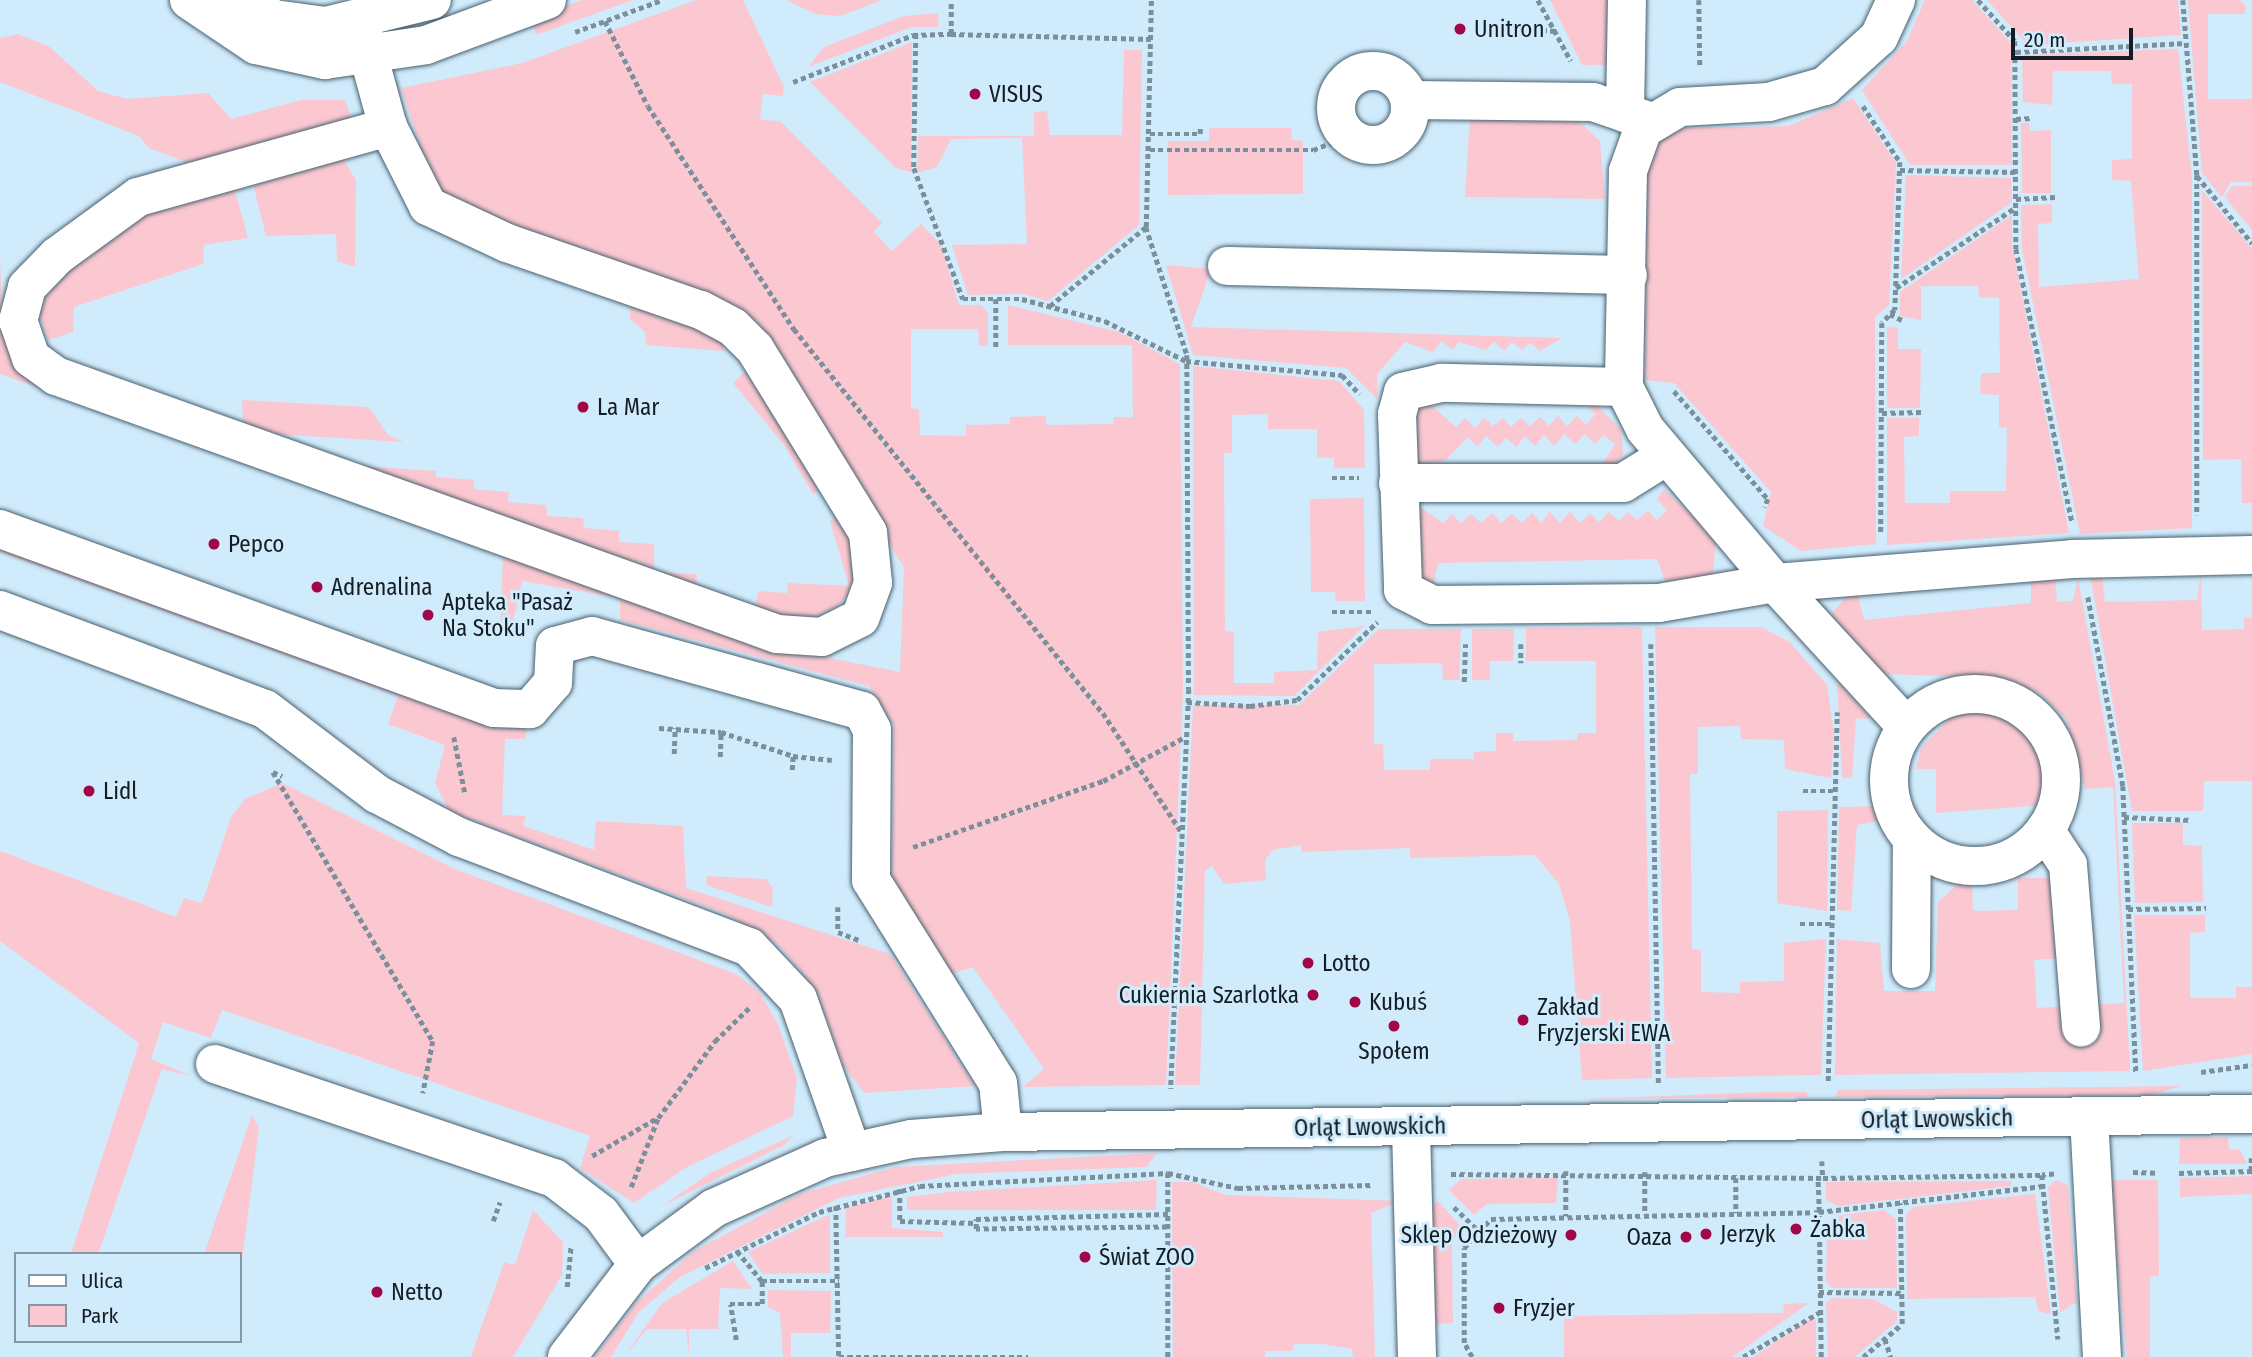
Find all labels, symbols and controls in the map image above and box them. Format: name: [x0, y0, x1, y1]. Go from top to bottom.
scale bar: [2014, 14, 2136, 58]
place label: Unitron: [1474, 15, 1545, 43]
marker: Unitron: [1452, 21, 1468, 37]
text: 20 m: [2024, 27, 2065, 53]
place label: VISUS: [989, 80, 1043, 108]
marker: VISUS: [967, 86, 983, 102]
place label: La Mar: [597, 393, 659, 421]
marker: La Mar: [575, 399, 591, 415]
place label: Pepco: [228, 530, 284, 558]
marker: Pepco: [206, 536, 222, 552]
place label: Adrenalina: [331, 573, 433, 601]
marker: Adrenalina: [309, 579, 325, 595]
place label: Apteka "Pasaż Na Stoku": [442, 588, 573, 642]
marker: Apteka "Pasaż Na Stoku": [420, 607, 436, 623]
place label: Lidl: [103, 777, 137, 805]
marker: Lidl: [81, 783, 97, 799]
place label: Lotto: [1322, 949, 1371, 977]
marker: Lotto: [1300, 955, 1316, 971]
place label: Cukiernia Szarlotka: [1119, 981, 1299, 1009]
marker: Cukiernia Szarlotka: [1305, 987, 1321, 1003]
place label: Kubuś: [1369, 988, 1427, 1016]
place label: Zakład Fryzjerski EWA: [1537, 993, 1670, 1047]
marker: Kubuś: [1347, 994, 1363, 1010]
marker: Zakład Fryzjerski EWA: [1515, 1012, 1531, 1028]
marker: Społem: [1386, 1018, 1402, 1034]
place label: Społem: [1358, 1037, 1430, 1065]
street label: Orląt Lwowskich: [1861, 1104, 2013, 1134]
street label: Orląt Lwowskich: [1294, 1112, 1446, 1142]
place label: Żabka: [1810, 1215, 1866, 1243]
place label: Jerzyk: [1720, 1220, 1775, 1248]
place label: Sklep Odzieżowy: [1401, 1221, 1557, 1249]
marker: Żabka: [1788, 1221, 1804, 1237]
place label: Oaza: [1626, 1223, 1672, 1251]
marker: Jerzyk: [1698, 1226, 1714, 1242]
marker: Sklep Odzieżowy: [1563, 1227, 1579, 1243]
marker: Oaza: [1678, 1229, 1694, 1245]
place label: Świat ZOO: [1099, 1243, 1195, 1271]
marker: Świat ZOO: [1077, 1249, 1093, 1265]
legend: [14, 1252, 242, 1343]
text: Ulica: [81, 1268, 123, 1294]
place label: Netto: [391, 1278, 443, 1306]
marker: Netto: [369, 1284, 385, 1300]
place label: Fryzjer: [1513, 1294, 1575, 1322]
marker: Fryzjer: [1491, 1300, 1507, 1316]
text: Park: [81, 1303, 118, 1329]

